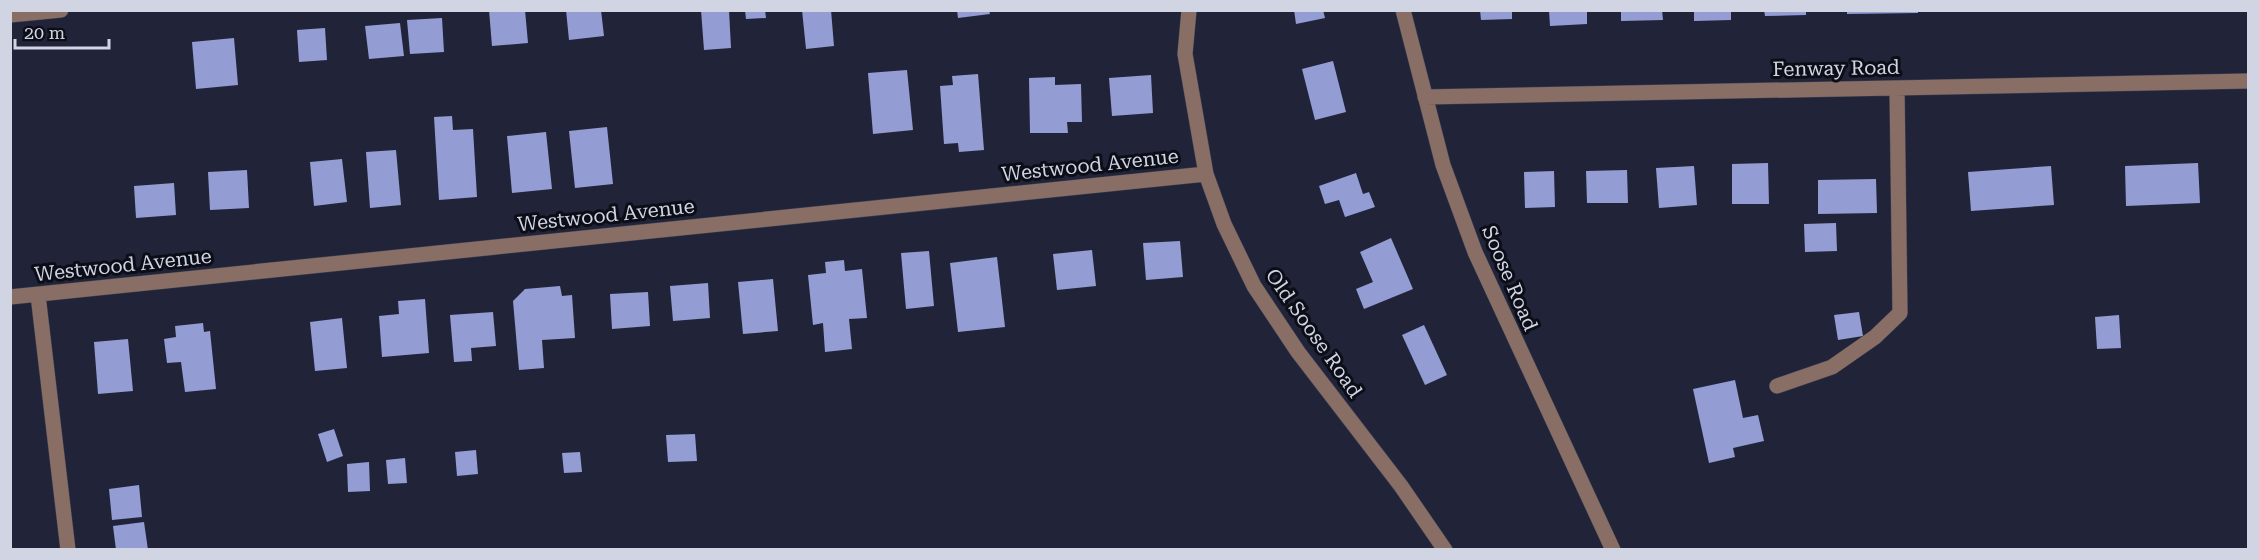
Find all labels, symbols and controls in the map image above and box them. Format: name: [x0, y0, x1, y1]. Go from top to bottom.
scale bar: [15, 12, 110, 50]
text: 20 m: [24, 22, 65, 43]
street label: Fenway Road: [1772, 55, 1900, 81]
street label: Westwood Avenue: [1000, 144, 1180, 186]
street label: Westwood Avenue: [516, 194, 696, 236]
street label: Soose Road: [1477, 222, 1543, 334]
street label: Westwood Avenue: [33, 244, 213, 286]
street label: Old Soose Road: [1261, 264, 1367, 402]

